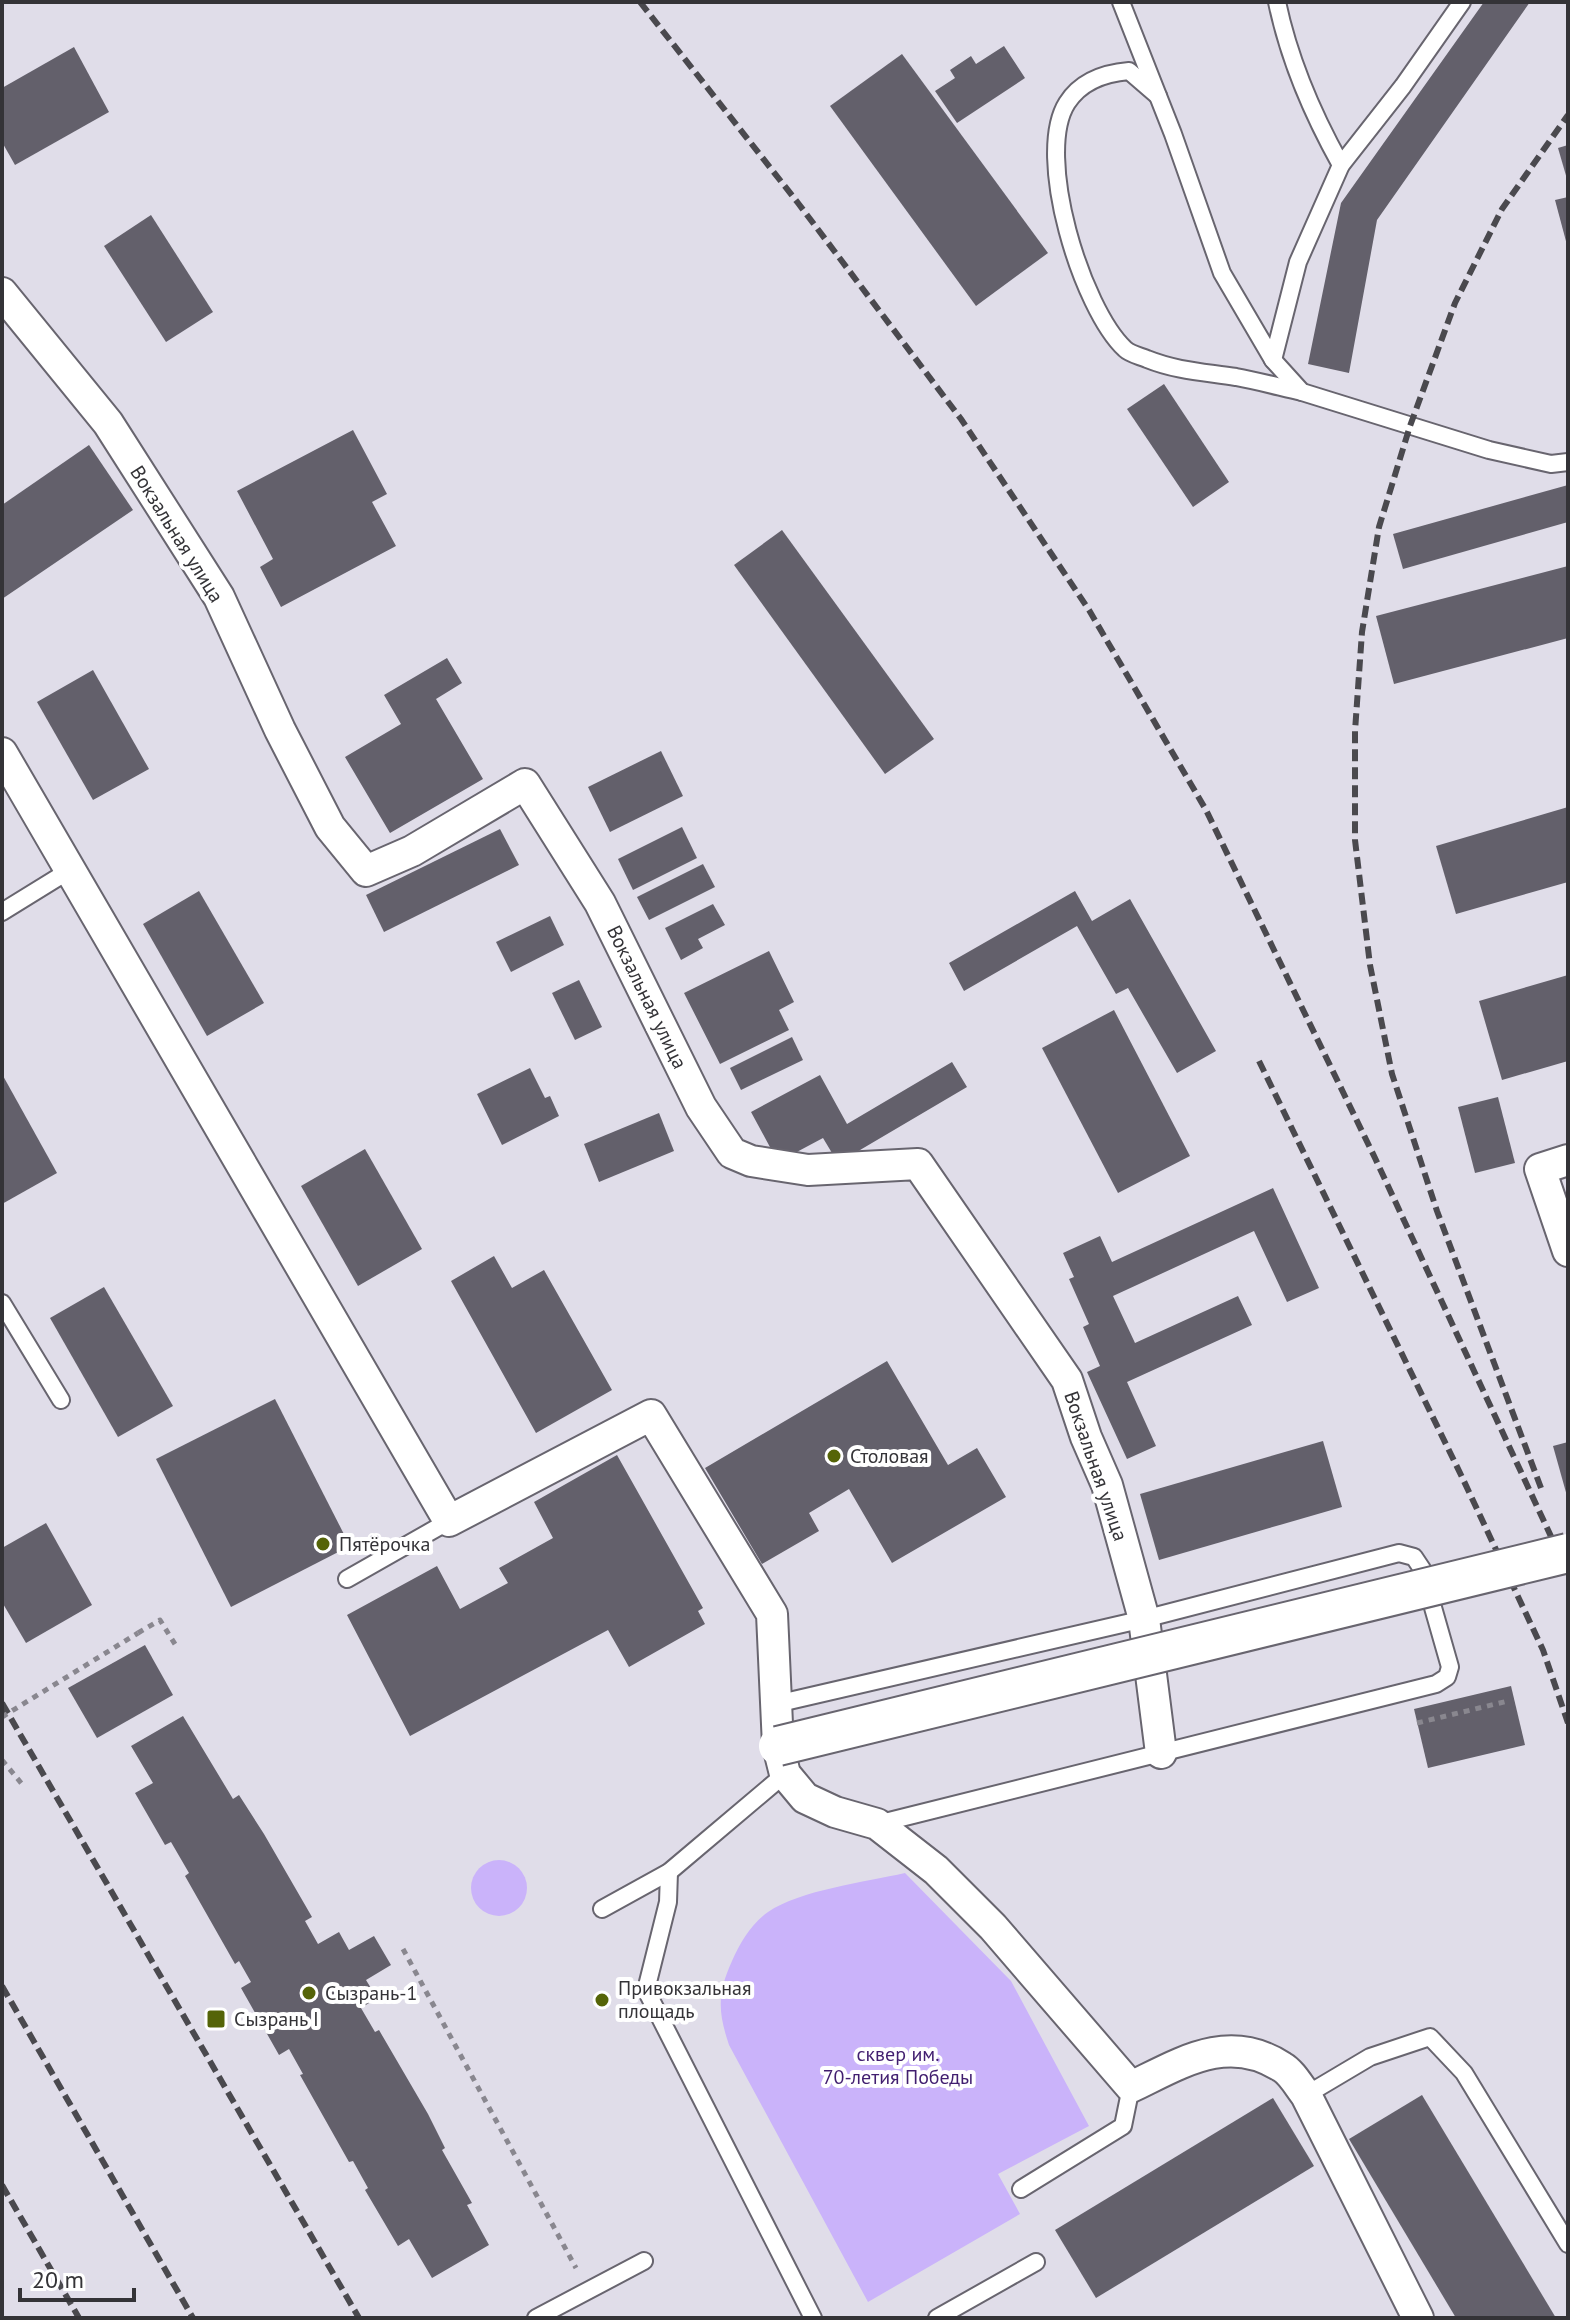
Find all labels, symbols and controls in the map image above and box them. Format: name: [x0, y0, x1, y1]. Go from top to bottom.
street label: Вокзальная улица: [125, 461, 229, 607]
street label: Вокзальная улица: [601, 921, 693, 1073]
street label: Вокзальная улица: [1058, 1388, 1134, 1544]
place label: Столовая: [850, 1443, 929, 1469]
marker: Столовая: [825, 1447, 843, 1465]
place label: Пятёрочка: [339, 1531, 430, 1557]
marker: Пятёрочка: [314, 1535, 332, 1553]
place label: Привокзальная площадь: [618, 1975, 751, 2024]
place label: Сызрань-1: [325, 1980, 417, 2006]
marker: Сызрань-1: [300, 1984, 318, 2002]
marker: Привокзальная площадь: [593, 1991, 611, 2009]
place label: Сызрань I: [234, 2006, 319, 2032]
marker: Сызрань I: [205, 2008, 227, 2030]
park label: сквер им. 70-летия Победы: [823, 2041, 973, 2090]
scale bar: [20, 2252, 134, 2302]
text: 20 m: [32, 2264, 84, 2295]

